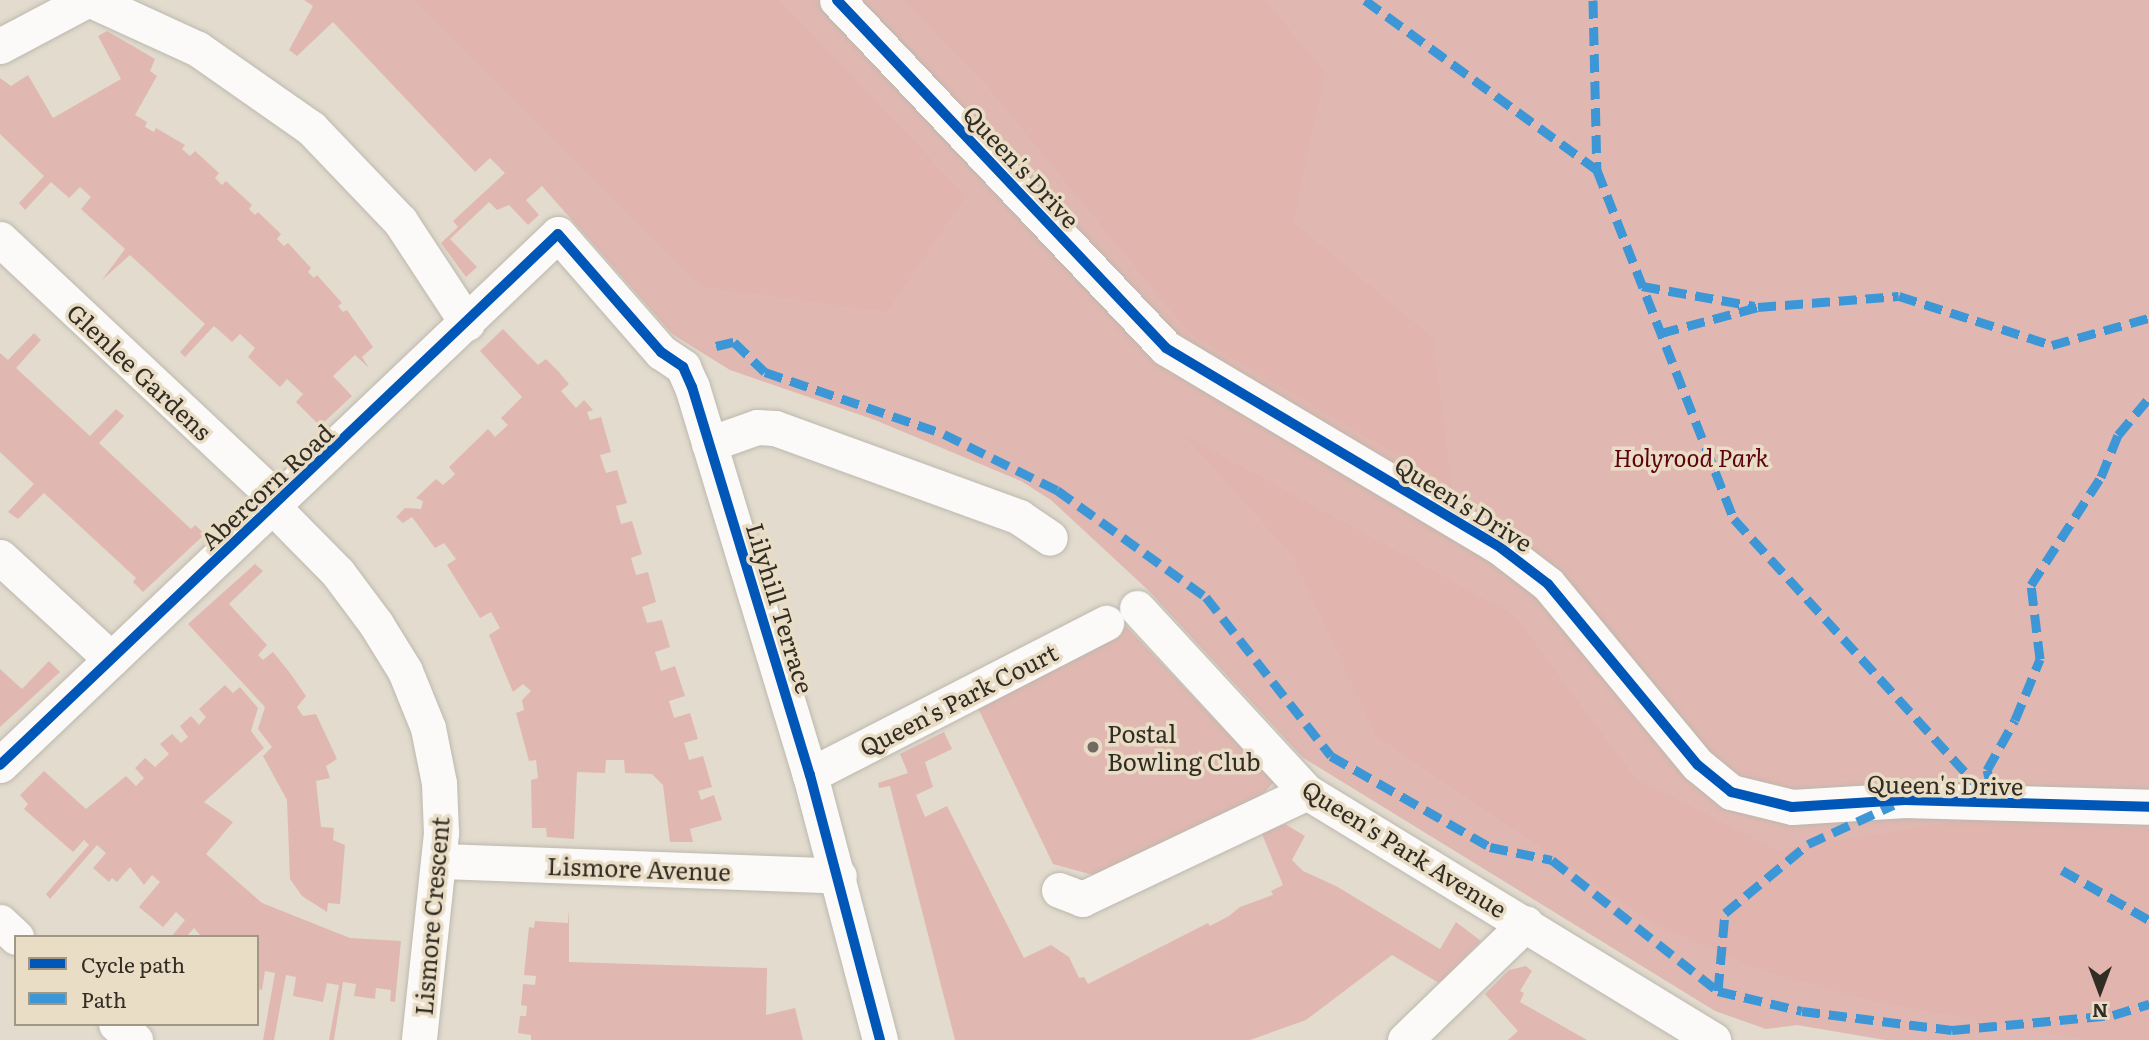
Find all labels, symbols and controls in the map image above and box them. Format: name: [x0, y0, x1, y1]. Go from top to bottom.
street label: Queen's Drive: [958, 99, 1086, 233]
street label: Glenlee Gardens: [62, 297, 218, 445]
street label: Abercorn Road: [194, 417, 338, 555]
park label: Holyrood Park: [1613, 443, 1769, 471]
street label: Queen's Drive: [1390, 449, 1538, 557]
street label: Lilyhill Terrace: [741, 519, 821, 697]
street label: Queen's Park Court: [854, 637, 1062, 761]
place label: Postal Bowling Club: [1107, 719, 1260, 775]
marker: Postal Bowling Club: [1085, 739, 1101, 755]
street label: Queen's Drive: [1866, 768, 2024, 800]
street label: Queen's Park Avenue: [1298, 773, 1512, 923]
street label: Lismore Crescent: [408, 816, 454, 1016]
street label: Lismore Avenue: [547, 850, 731, 886]
legend: [14, 935, 259, 1026]
text: Cycle path: [81, 948, 185, 979]
north arrow: [2065, 956, 2135, 1026]
text: Path: [81, 983, 127, 1014]
text: N: [2092, 998, 2108, 1026]

